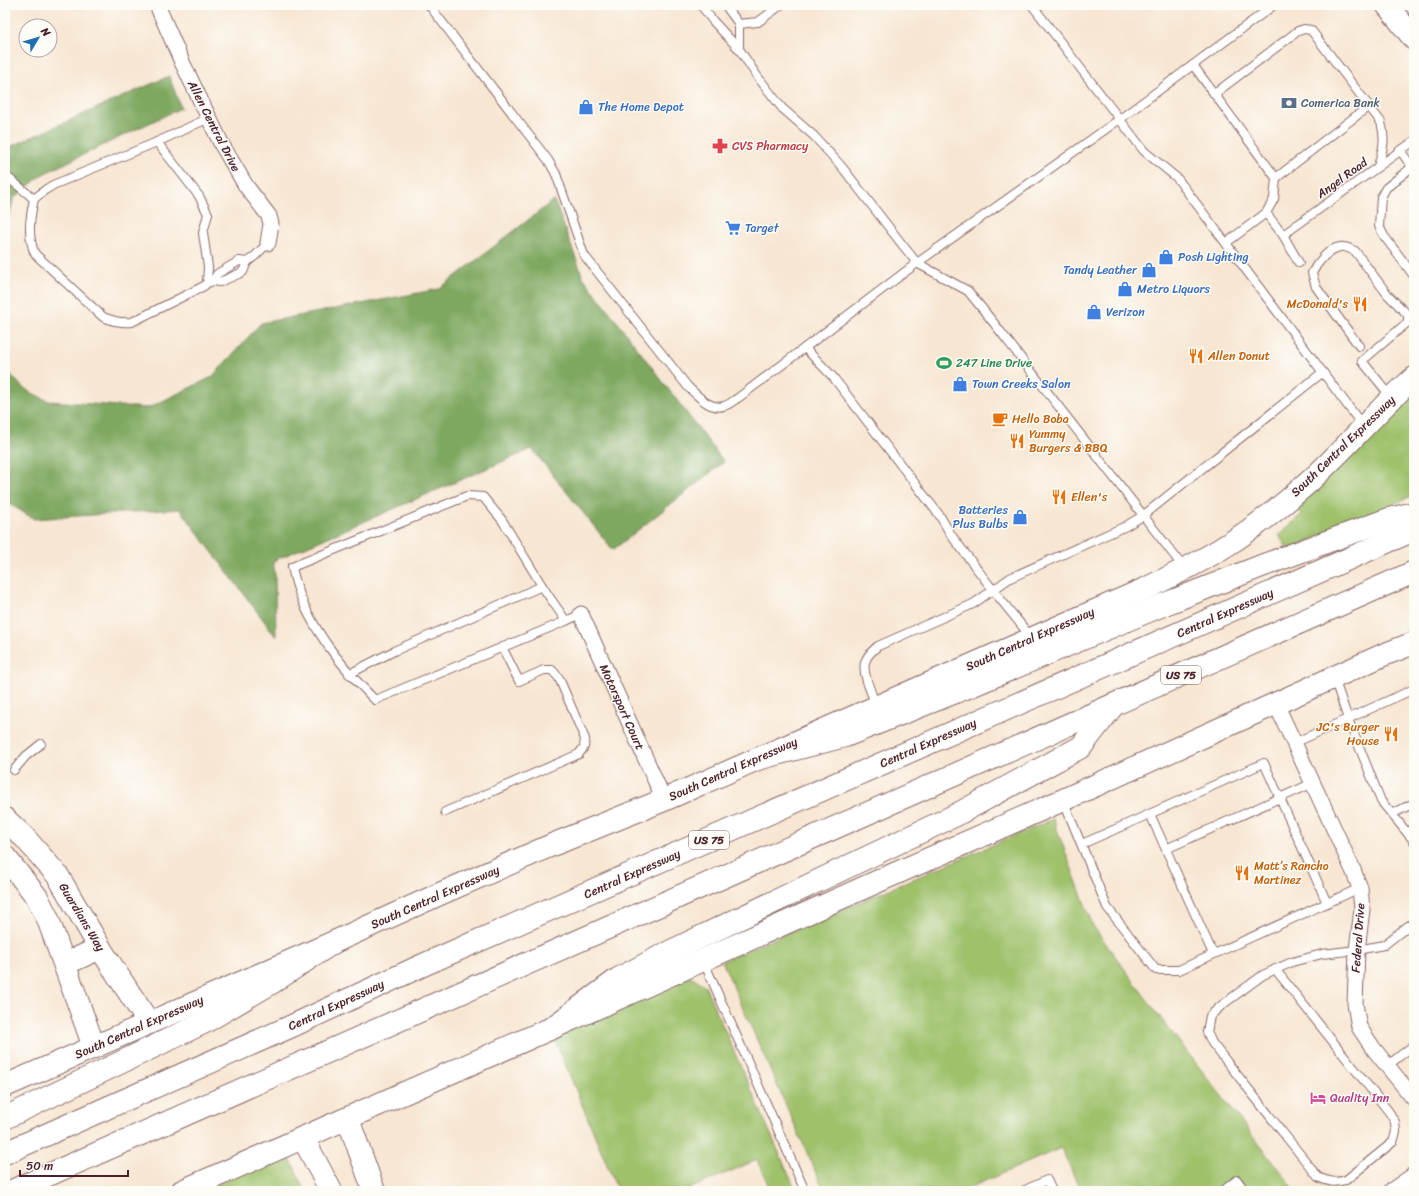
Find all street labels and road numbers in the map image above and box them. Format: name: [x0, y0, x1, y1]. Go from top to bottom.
street label: Allen Central Drive: [181, 75, 247, 176]
street label: Angel Road: [1311, 151, 1374, 205]
street label: South Central Expressway: [1285, 389, 1401, 502]
street label: Central Expressway: [1173, 581, 1278, 644]
street label: South Central Expressway: [962, 600, 1099, 677]
street label: Motorsport Court: [593, 660, 651, 754]
road number: US 75: [1161, 666, 1201, 684]
street label: Central Expressway: [876, 711, 981, 774]
street label: South Central Expressway: [665, 730, 802, 807]
road number: US 75: [689, 831, 729, 849]
street label: Central Expressway: [580, 842, 685, 905]
street label: South Central Expressway: [367, 858, 504, 935]
street label: Guardians Way: [53, 878, 112, 956]
street label: Federal Drive: [1345, 902, 1371, 974]
street label: Central Expressway: [284, 973, 388, 1037]
street label: South Central Expressway: [71, 988, 208, 1065]

